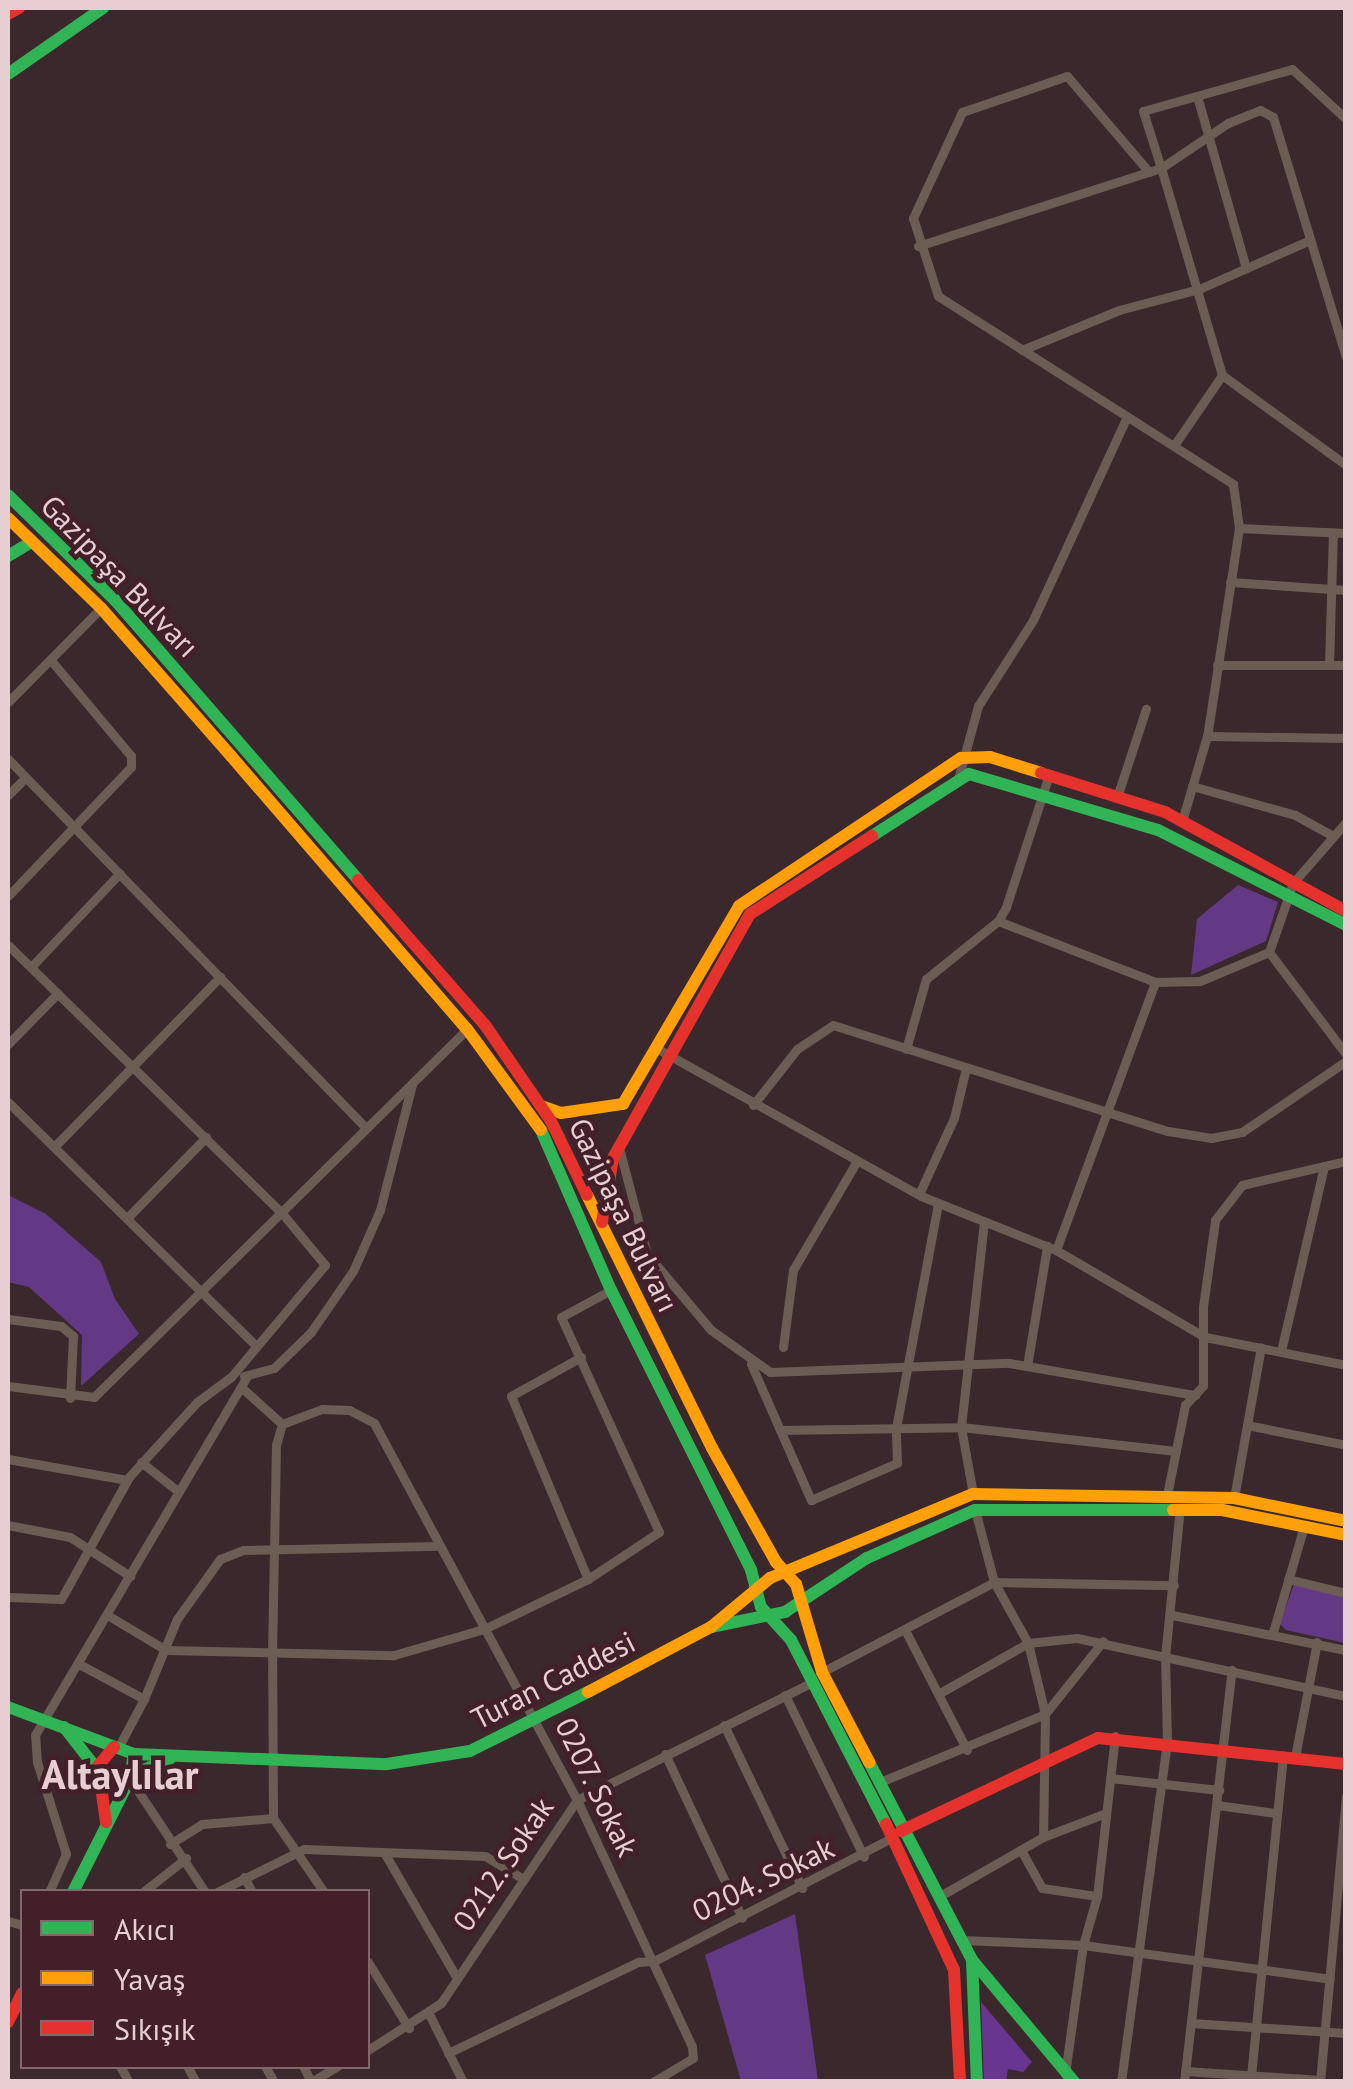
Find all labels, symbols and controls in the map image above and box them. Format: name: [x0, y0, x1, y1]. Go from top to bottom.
street label: Gazipaşa Bulvarı: [34, 487, 206, 665]
street label: Gazipaşa Bulvarı: [561, 1112, 687, 1318]
street label: Turan Caddesi: [465, 1623, 641, 1737]
street label: 0207. Sokak: [547, 1711, 647, 1863]
district label: Altaylılar: [41, 1750, 199, 1798]
street label: 0212. Sokak: [445, 1789, 561, 1939]
street label: 0204. Sokak: [685, 1829, 841, 1929]
legend: [20, 1889, 370, 2069]
text: Akıcı: [114, 1909, 176, 1948]
text: Yavaş: [114, 1959, 185, 1998]
text: Sıkışık: [114, 2009, 195, 2048]

